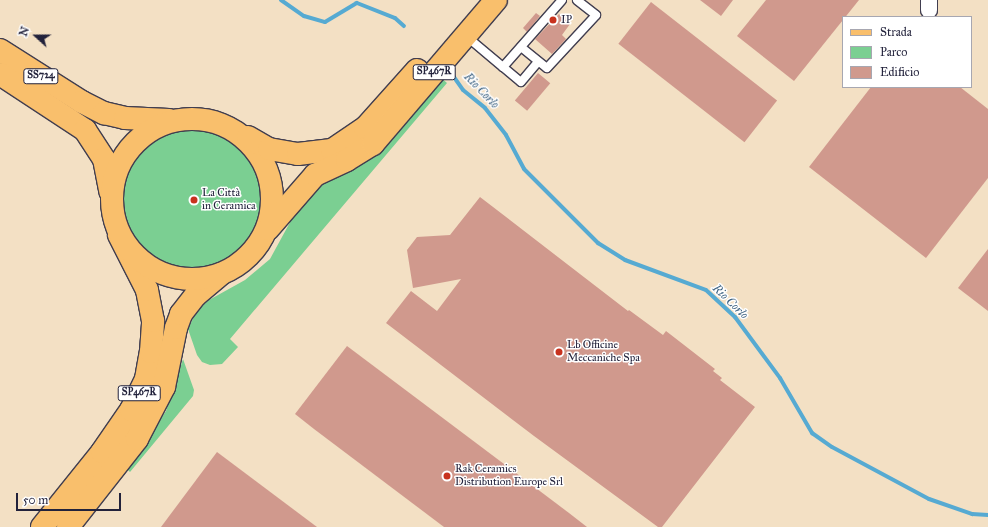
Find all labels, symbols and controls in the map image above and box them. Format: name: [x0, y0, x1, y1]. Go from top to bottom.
place label: IP: [561, 13, 572, 27]
marker: IP: [548, 15, 558, 25]
north arrow: [16, 16, 56, 56]
legend: [842, 16, 972, 88]
text: N: [17, 25, 32, 38]
text: Strada: [880, 25, 912, 39]
text: Parco: [880, 45, 907, 59]
road number: SP467R: [412, 64, 456, 80]
text: Edificio: [880, 65, 919, 79]
road number: SS724: [23, 68, 59, 84]
water label: Rio Corlo: [461, 70, 501, 112]
place label: La Città in Ceramica: [202, 187, 256, 213]
marker: La Città in Ceramica: [189, 195, 199, 205]
water label: Rio Corlo: [709, 282, 751, 322]
place label: Lb Officine Meccaniche Spa: [567, 339, 640, 365]
marker: Lb Officine Meccaniche Spa: [554, 347, 564, 357]
road number: SP467R: [117, 385, 161, 401]
place label: Rak Ceramics Distribution Europe Srl: [455, 463, 563, 489]
marker: Rak Ceramics Distribution Europe Srl: [442, 471, 452, 481]
scale bar: [18, 485, 123, 511]
text: 50 m: [23, 493, 48, 507]

